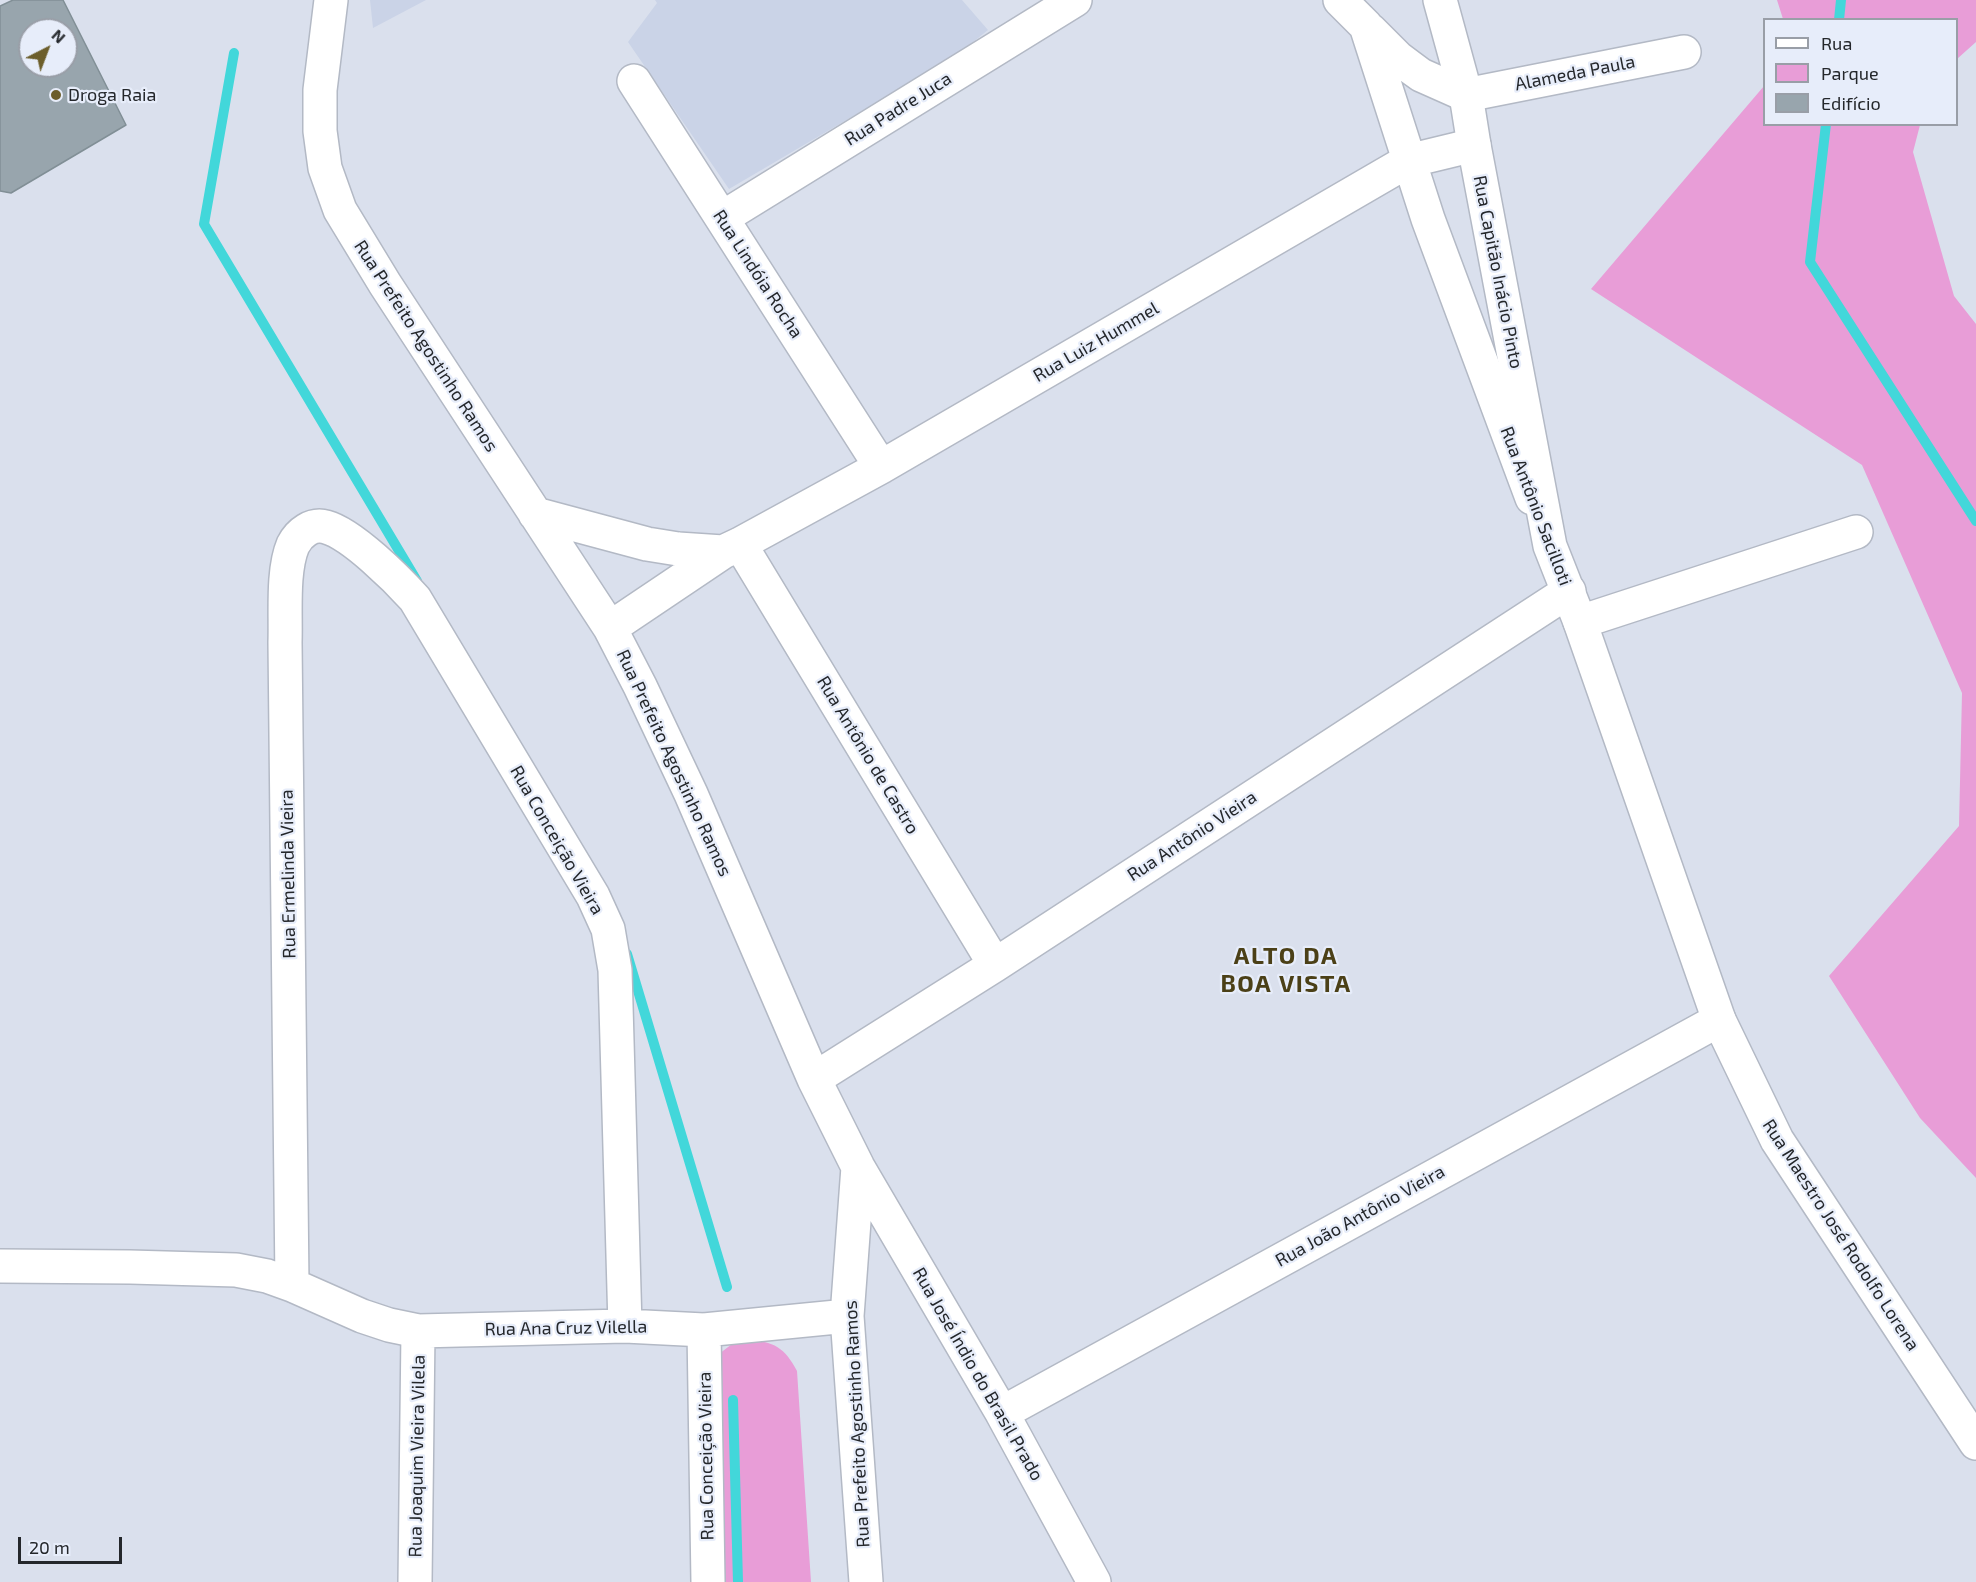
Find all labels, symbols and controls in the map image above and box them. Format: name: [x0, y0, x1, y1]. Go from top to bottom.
north arrow: [18, 18, 78, 78]
legend: [1763, 18, 1958, 126]
text: N: [48, 25, 70, 47]
text: Rua: [1821, 32, 1852, 54]
street label: Alameda Paula: [1513, 51, 1637, 95]
text: Parque: [1821, 62, 1879, 84]
street label: Rua Padre Juca: [841, 68, 955, 150]
place label: Droga Raia: [68, 84, 156, 106]
marker: Droga Raia: [49, 88, 63, 102]
text: Edifício: [1821, 92, 1881, 114]
street label: Rua Capitão Inácio Pinto: [1469, 174, 1527, 370]
street label: Rua Lindóia Rocha: [708, 206, 808, 342]
street label: Rua Prefeito Agostinho Ramos: [350, 236, 502, 456]
street label: Rua Luiz Hummel: [1029, 297, 1163, 387]
street label: Rua Antônio Sacilloti: [1496, 423, 1576, 589]
street label: Rua Prefeito Agostinho Ramos: [612, 646, 736, 880]
street label: Rua Antônio de Castro: [812, 672, 924, 838]
street label: Rua Conceição Vieira: [505, 762, 609, 918]
street label: Rua Antônio Vieira: [1123, 786, 1261, 886]
street label: Rua Ermelinda Vieira: [276, 789, 300, 959]
district label: ALTO DA BOA VISTA: [1220, 942, 1352, 998]
street label: Rua Maestro José Rodolfo Lorena: [1758, 1115, 1924, 1355]
street label: Rua João Antônio Vieira: [1272, 1160, 1448, 1272]
street label: Rua José Índio do Brasil Prado: [908, 1264, 1048, 1484]
street label: Rua Prefeito Agostinho Ramos: [840, 1300, 874, 1548]
street label: Rua Ana Cruz Vilella: [484, 1316, 648, 1340]
street label: Rua Joaquim Vieira Vilela: [404, 1355, 430, 1557]
street label: Rua Conceição Vieira: [694, 1372, 718, 1540]
scale bar: [21, 1525, 124, 1563]
text: 20 m: [29, 1536, 70, 1558]

